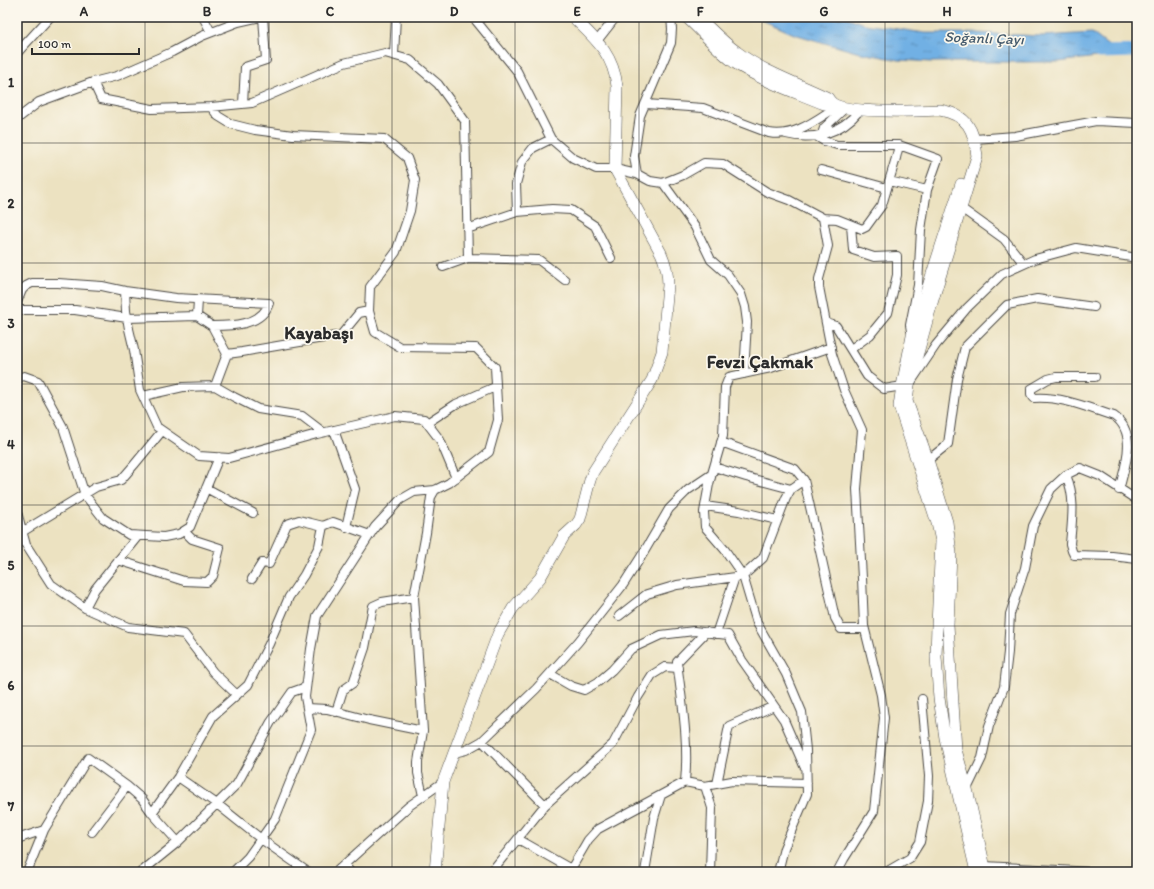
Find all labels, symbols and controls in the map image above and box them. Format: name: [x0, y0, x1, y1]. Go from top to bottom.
text: A: [79, 4, 89, 19]
text: B: [203, 4, 212, 19]
text: C: [326, 4, 335, 19]
text: D: [450, 4, 459, 19]
text: E: [573, 4, 581, 19]
text: F: [697, 4, 704, 19]
text: G: [820, 4, 829, 19]
text: H: [943, 4, 952, 19]
text: I: [1068, 4, 1073, 19]
water label: Soğanlı Çayı: [944, 28, 1025, 48]
scale bar: [32, 30, 139, 56]
text: 100 m: [38, 37, 71, 51]
text: 1: [8, 75, 14, 90]
text: 2: [8, 196, 15, 211]
text: 3: [7, 316, 15, 331]
district label: Kayabaşı: [284, 322, 354, 344]
district label: Fevzi Çakmak: [707, 351, 814, 373]
text: 4: [7, 437, 15, 452]
text: 5: [8, 558, 15, 573]
text: 6: [8, 678, 15, 693]
text: 7: [7, 799, 15, 814]

